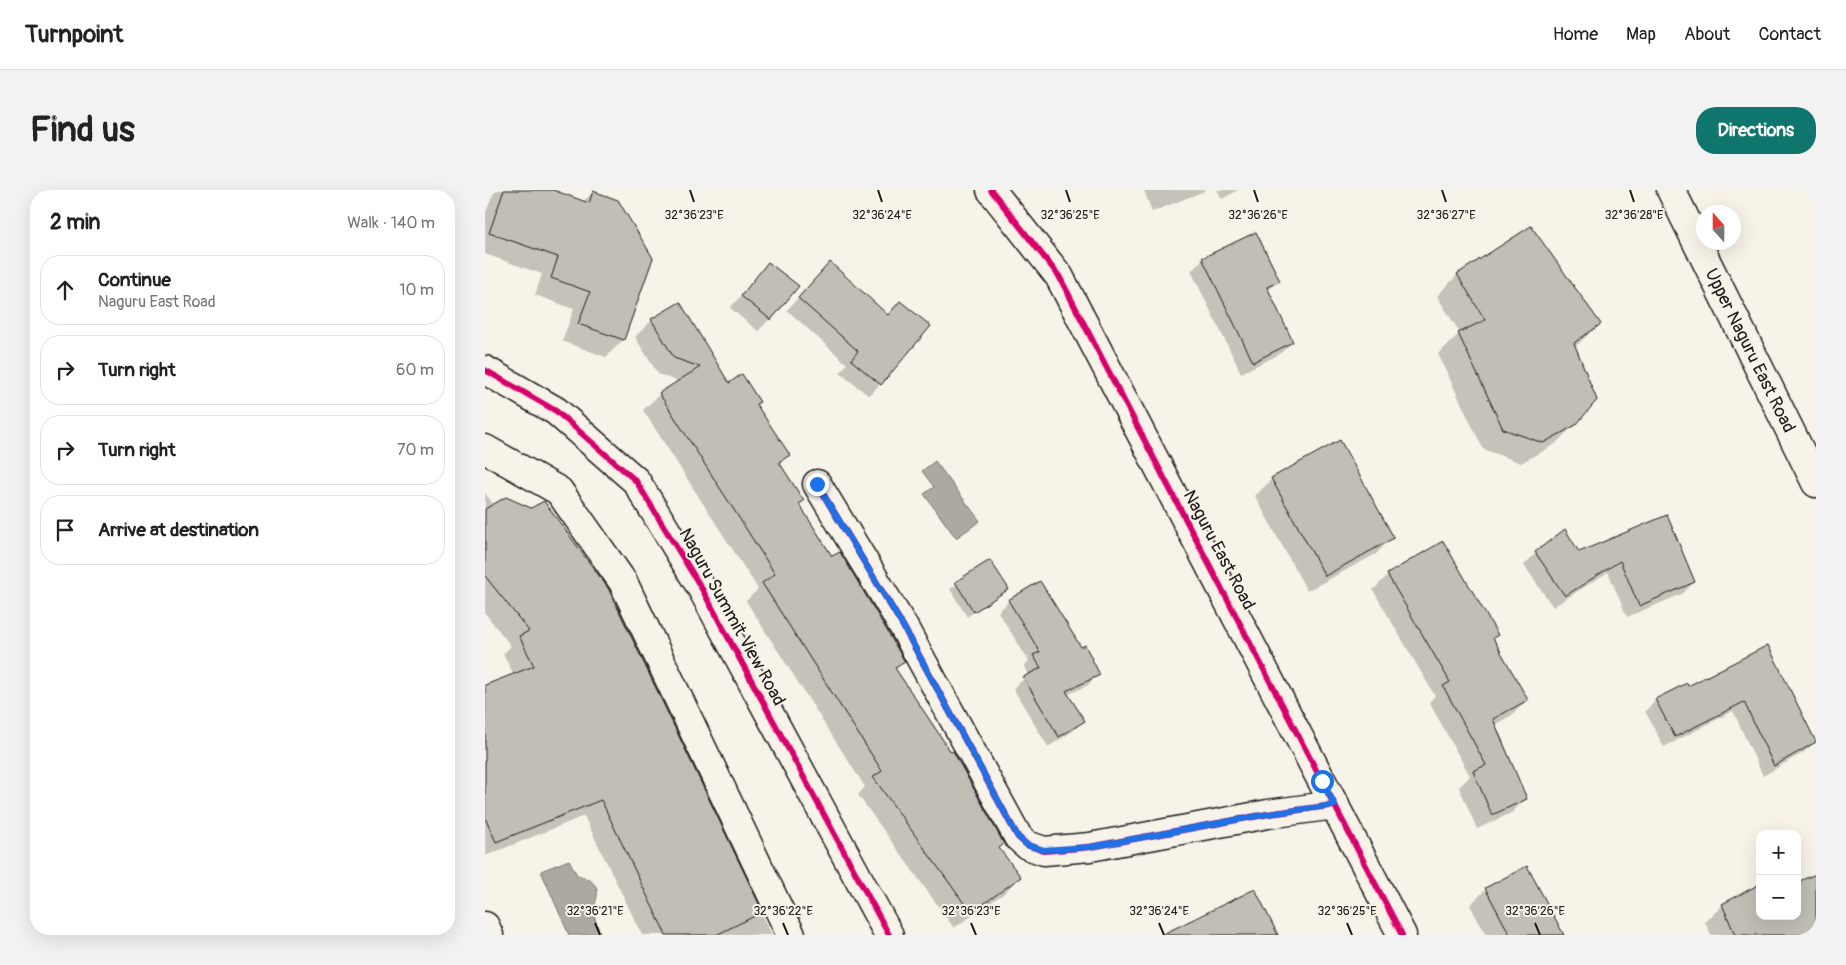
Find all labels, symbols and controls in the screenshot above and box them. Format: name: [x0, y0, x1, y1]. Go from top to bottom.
text: Turnpoint: [25, 20, 123, 49]
text: Home: [1553, 23, 1598, 46]
text: Map: [1626, 23, 1656, 46]
text: About: [1684, 23, 1730, 46]
text: Contact: [1758, 23, 1821, 46]
button: Directions: [1696, 107, 1816, 154]
text: Find us: [30, 108, 135, 152]
north arrow: [1696, 205, 1741, 250]
text: 32°36'23"E: [665, 208, 723, 223]
text: 32°36'24"E: [852, 208, 912, 223]
text: 32°36'25"E: [1040, 208, 1100, 223]
text: 32°36'26"E: [1228, 208, 1288, 223]
text: 32°36'27"E: [1417, 208, 1475, 223]
text: 32°36'28"E: [1605, 208, 1663, 223]
text: 2 min: [50, 209, 100, 236]
text: Walk · 140 m: [347, 213, 435, 233]
street label: Upper Naguru East Road: [1700, 264, 1801, 436]
text: Continue: [98, 268, 171, 292]
icon: ahead: [51, 276, 79, 304]
text: 10 m: [399, 280, 434, 300]
text: Naguru East Road: [98, 292, 216, 312]
icon: right: [51, 356, 79, 384]
text: Turn right: [98, 358, 176, 382]
text: 60 m: [396, 360, 434, 380]
icon: right: [51, 436, 79, 464]
text: Turn right: [98, 438, 176, 462]
text: 70 m: [397, 440, 434, 460]
route end: [806, 473, 829, 496]
street label: Naguru East Road: [1178, 486, 1260, 614]
icon: arrive: [51, 516, 79, 544]
text: Arrive at destination: [98, 518, 259, 542]
street label: Naguru Summit View Road: [674, 524, 790, 710]
route start: [1311, 770, 1334, 793]
map controls: [1756, 830, 1801, 920]
button: +: [1756, 830, 1801, 875]
button: −: [1756, 875, 1801, 920]
text: 32°36'21"E: [566, 904, 624, 919]
text: 32°36'22"E: [753, 904, 813, 919]
text: 32°36'23"E: [942, 904, 1000, 919]
text: 32°36'24"E: [1129, 904, 1189, 919]
text: 32°36'25"E: [1317, 904, 1377, 919]
text: 32°36'26"E: [1505, 904, 1565, 919]

